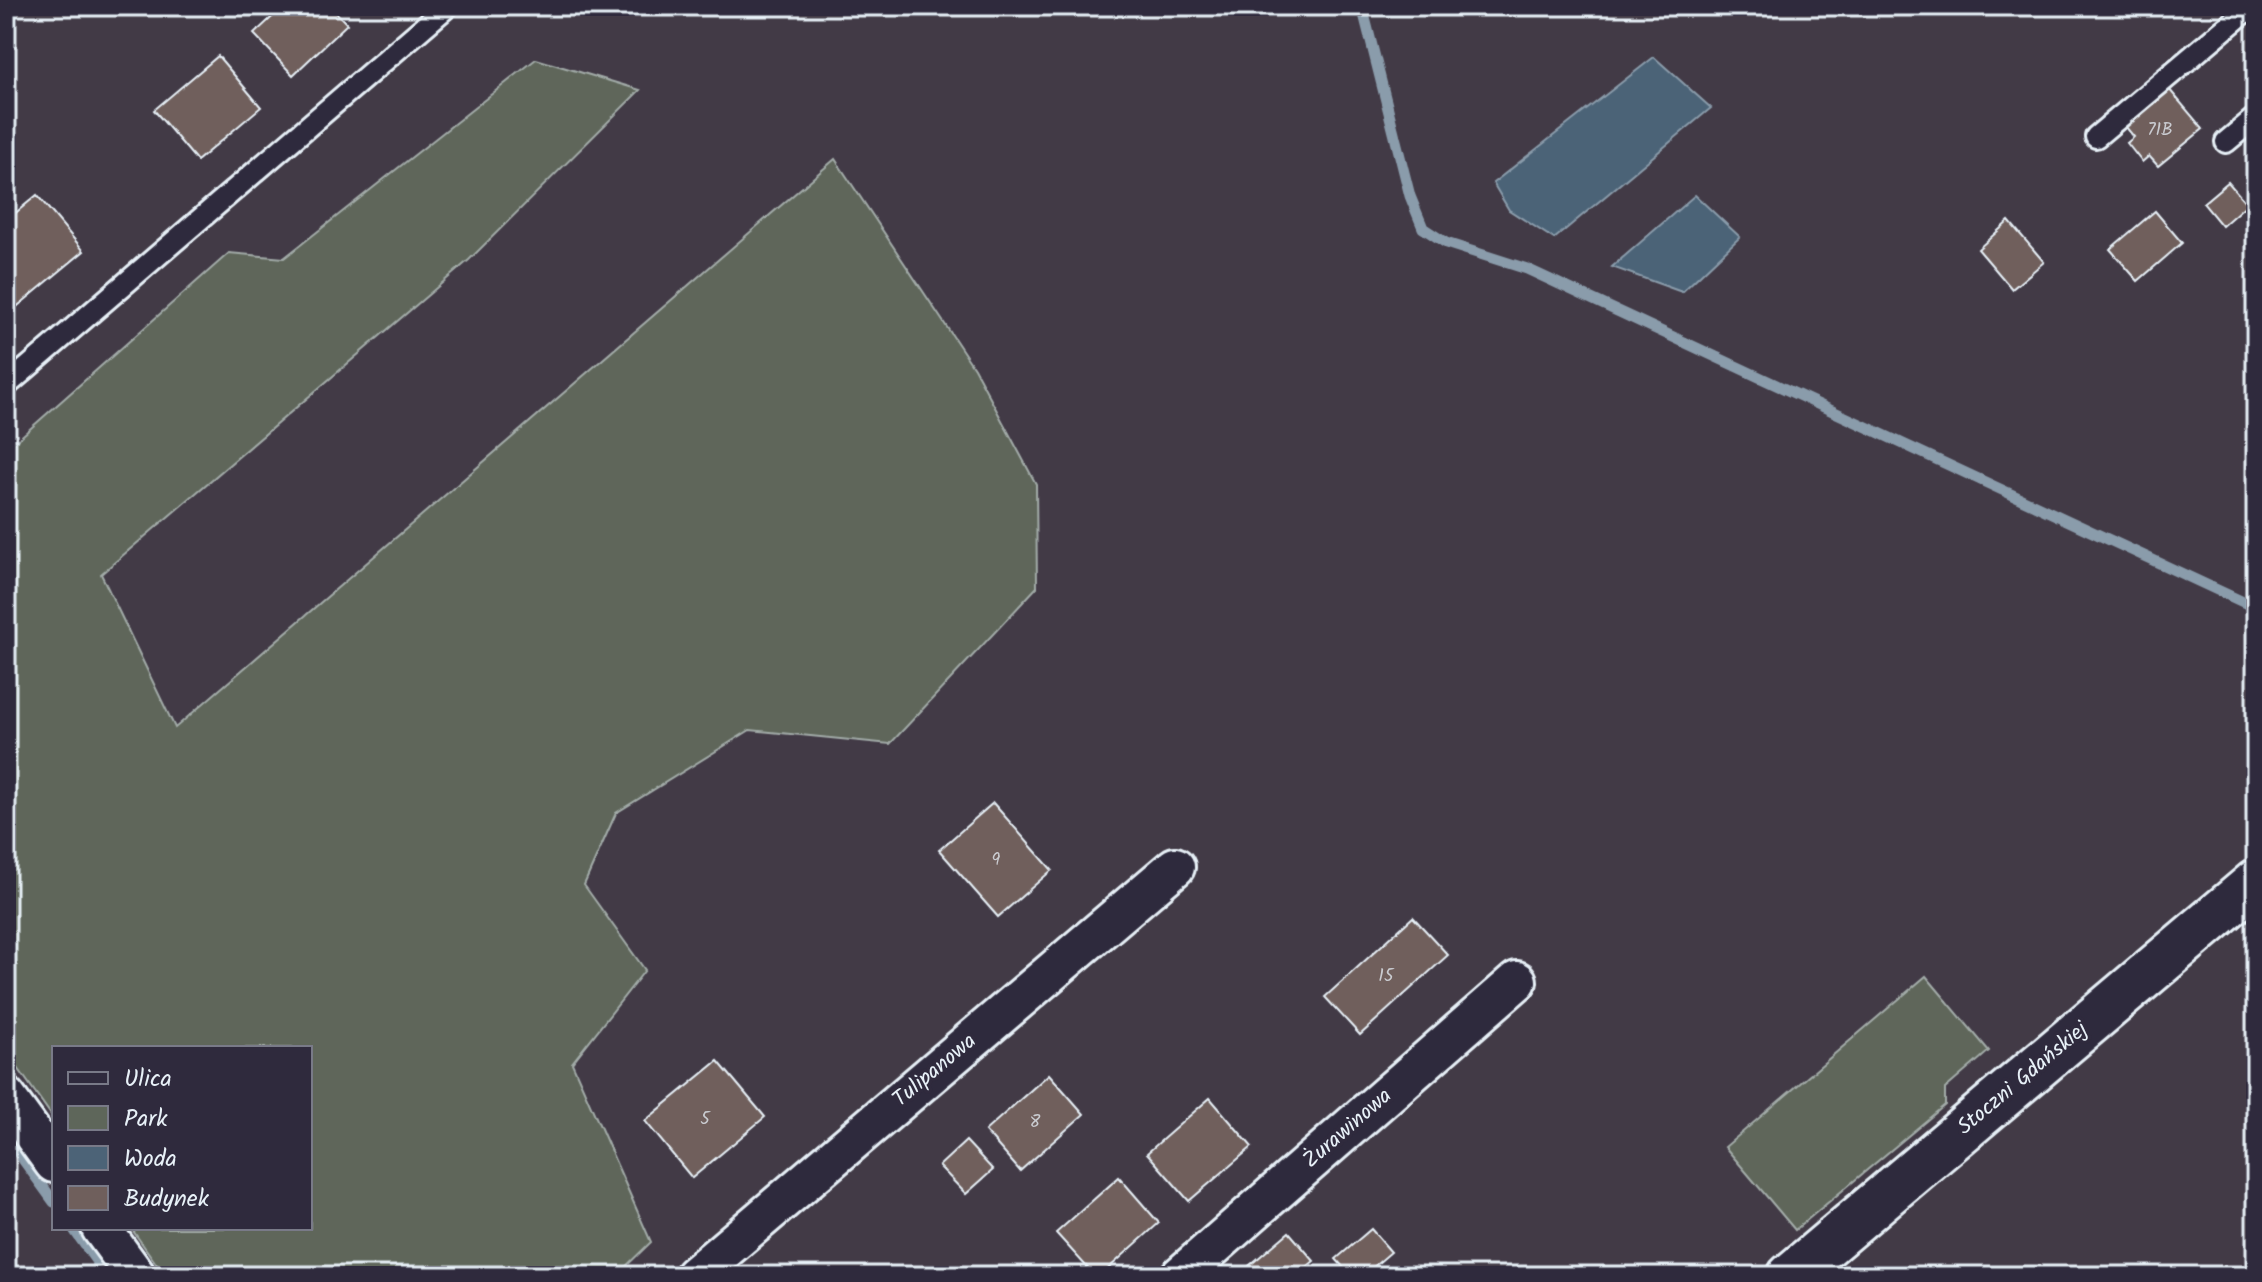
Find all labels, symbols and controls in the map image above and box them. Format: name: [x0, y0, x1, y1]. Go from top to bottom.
house number: 71B: [2147, 116, 2173, 145]
house number: 9: [992, 846, 1001, 875]
house number: 15: [1378, 962, 1395, 991]
street label: Stoczni Gdańskiej: [1950, 1013, 2097, 1145]
street label: Tulipanowa: [885, 1025, 985, 1117]
legend: [52, 1046, 312, 1230]
text: Ulica: [124, 1060, 172, 1099]
street label: Żurawinowa: [1296, 1080, 1400, 1178]
text: Park: [124, 1100, 168, 1139]
house number: 5: [700, 1105, 711, 1134]
house number: 8: [1030, 1108, 1041, 1137]
text: Woda: [124, 1140, 177, 1179]
text: Budynek: [124, 1180, 210, 1219]

